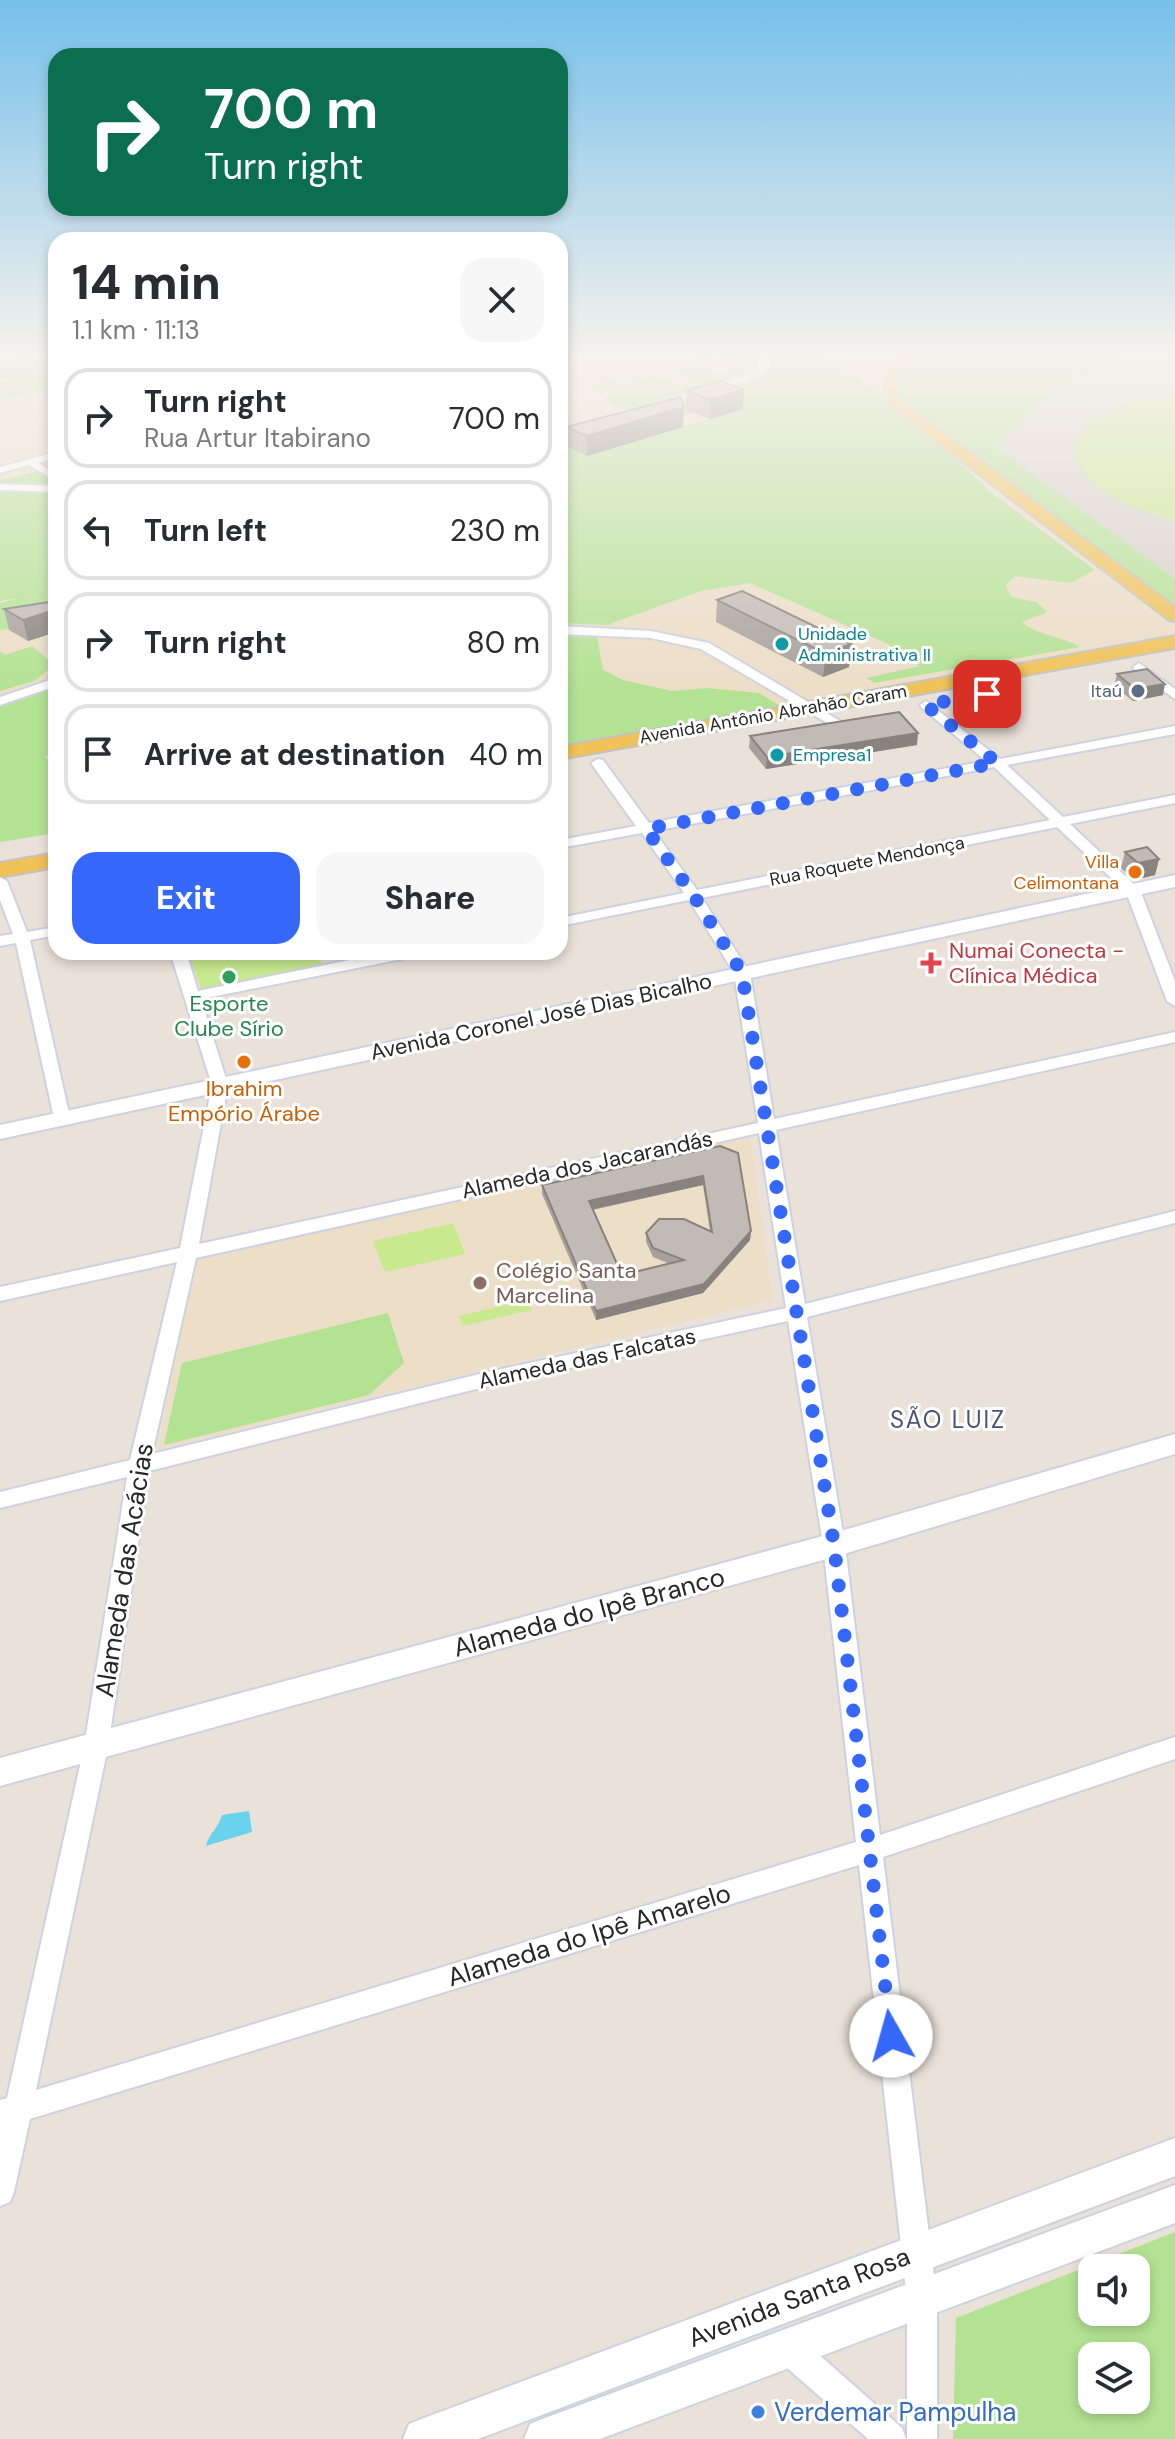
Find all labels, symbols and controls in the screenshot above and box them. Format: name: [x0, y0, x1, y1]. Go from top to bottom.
text: 700 m: [204, 72, 378, 145]
icon: right: [72, 80, 176, 184]
text: Turn right: [204, 143, 363, 190]
text: 14 min: [72, 251, 221, 314]
button: close: [460, 258, 544, 342]
text: 1.1 km · 11:13: [72, 313, 200, 347]
text: Turn right: [144, 382, 287, 421]
icon: right: [76, 396, 120, 440]
text: 700 m: [449, 399, 540, 438]
text: Rua Artur Itabirano: [144, 421, 371, 455]
icon: left: [76, 508, 120, 552]
text: Turn left: [144, 511, 267, 550]
text: 230 m: [450, 511, 540, 550]
icon: right: [76, 620, 120, 664]
place label: Unidade Administrativa II: [798, 622, 931, 667]
text: Turn right: [144, 623, 287, 662]
text: 80 m: [467, 623, 540, 662]
marker: Unidade Administrativa II: [773, 635, 791, 653]
pin: [953, 660, 1021, 728]
icon: arrive: [965, 672, 1009, 716]
street label: Avenida Antônio Abrahão Caram: [637, 679, 909, 749]
place label: Itaú: [1091, 679, 1122, 703]
marker: Itaú: [1129, 682, 1147, 700]
icon: arrive: [76, 732, 120, 776]
text: Arrive at destination: [144, 735, 445, 774]
text: 40 m: [469, 735, 543, 774]
place label: Empresa1: [793, 743, 871, 767]
marker: Empresa1: [768, 746, 786, 764]
street label: Rua Roquete Mendonça: [768, 830, 966, 892]
place label: Villa Celimontana: [1014, 850, 1119, 895]
button: Exit: [72, 852, 300, 944]
button: Share: [316, 852, 544, 944]
marker: Villa Celimontana: [1126, 863, 1144, 881]
place label: Numai Conecta - Clínica Médica: [949, 936, 1124, 990]
marker: Numai Conecta - Clínica Médica: [920, 952, 942, 974]
street label: Avenida Coronel José Dias Bicalho: [368, 966, 715, 1067]
marker: Esporte Clube Sírio: [220, 968, 238, 986]
place label: Esporte Clube Sírio: [174, 989, 284, 1043]
marker: Ibrahim Empório Árabe: [235, 1053, 253, 1071]
place label: Ibrahim Empório Árabe: [168, 1074, 320, 1128]
street label: Alameda dos Jacarandás: [459, 1124, 715, 1205]
place label: Colégio Santa Marcelina: [496, 1256, 637, 1310]
marker: Colégio Santa Marcelina: [471, 1274, 489, 1292]
street label: Alameda das Falcatas: [476, 1321, 699, 1396]
district label: SÃO LUIZ: [890, 1404, 1006, 1435]
street label: Alameda das Acácias: [87, 1441, 161, 1699]
street label: Alameda do Ipê Branco: [449, 1559, 729, 1665]
street label: Alameda do Ipê Amarelo: [443, 1876, 735, 1994]
position arrow: [849, 1994, 933, 2078]
street label: Avenida Santa Rosa: [683, 2239, 915, 2355]
map controls: [1078, 2254, 1150, 2414]
button: sound: [1078, 2254, 1150, 2326]
button: layers: [1078, 2342, 1150, 2414]
place label: Verdemar Pampulha: [774, 2395, 1016, 2429]
marker: Verdemar Pampulha: [749, 2403, 767, 2421]

